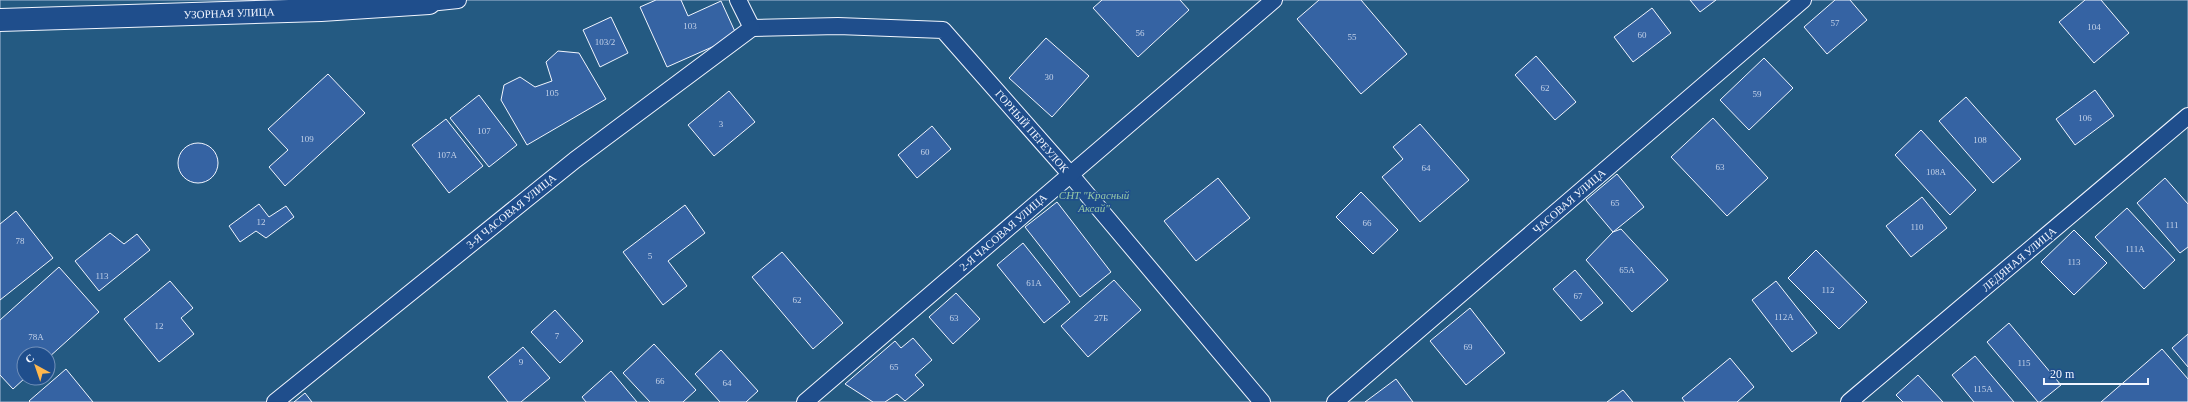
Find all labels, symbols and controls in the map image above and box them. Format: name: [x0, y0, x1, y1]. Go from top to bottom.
street label: УЗОРНАЯ УЛИЦА: [183, 5, 275, 21]
house number: 57: [1831, 18, 1840, 28]
house number: 103: [683, 21, 697, 31]
house number: 104: [2087, 22, 2101, 32]
house number: 56: [1136, 28, 1145, 38]
house number: 60: [1638, 30, 1647, 40]
house number: 55: [1348, 32, 1357, 42]
house number: 103/2: [595, 37, 615, 47]
house number: 30: [1045, 72, 1054, 82]
house number: 62: [1541, 83, 1550, 93]
street label: ГОРНЫЙ ПЕРЕУЛОК: [993, 87, 1071, 175]
house number: 105: [545, 88, 559, 98]
house number: 59: [1753, 89, 1762, 99]
house number: 106: [2078, 113, 2092, 123]
house number: 3: [719, 119, 724, 129]
house number: 107: [477, 126, 491, 136]
house number: 109: [300, 134, 314, 144]
house number: 108: [1973, 135, 1987, 145]
house number: 60: [921, 147, 930, 157]
house number: 107А: [437, 150, 458, 160]
house number: 63: [1716, 162, 1725, 172]
house number: 64: [1422, 163, 1431, 173]
street label: ЧАСОВАЯ УЛИЦА: [1530, 166, 1608, 236]
house number: 108А: [1926, 167, 1947, 177]
street label: 3-Я ЧАСОВАЯ УЛИЦА: [464, 171, 558, 251]
park label: СНТ "Красный Аксай": [1059, 189, 1130, 214]
street label: 2-Я ЧАСОВАЯ УЛИЦА: [957, 191, 1049, 273]
house number: 65: [1611, 198, 1620, 208]
house number: 12: [257, 217, 266, 227]
house number: 66: [1363, 218, 1372, 228]
house number: 111: [2166, 220, 2178, 230]
house number: 110: [1910, 222, 1924, 232]
street label: ЛЕДЯНАЯ УЛИЦА: [1980, 225, 2058, 293]
house number: 78: [16, 236, 25, 246]
house number: 111А: [2125, 244, 2145, 254]
house number: 5: [648, 251, 653, 261]
house number: 113: [2067, 257, 2081, 267]
house number: 65А: [1619, 265, 1635, 275]
house number: 113: [95, 271, 109, 281]
house number: 61А: [1026, 278, 1042, 288]
house number: 112: [1821, 285, 1835, 295]
house number: 67: [1574, 291, 1583, 301]
house number: 62: [793, 295, 802, 305]
house number: 112А: [1774, 312, 1794, 322]
house number: 63: [950, 313, 959, 323]
house number: 27Б: [1094, 313, 1108, 323]
house number: 12: [155, 321, 164, 331]
house number: 7: [555, 331, 560, 341]
house number: 78А: [28, 332, 44, 342]
house number: 69: [1464, 342, 1473, 352]
north arrow: [16, 346, 56, 386]
text: С: [23, 351, 37, 365]
house number: 9: [519, 357, 524, 367]
house number: 115: [2017, 358, 2031, 368]
scale bar: [2044, 360, 2148, 386]
house number: 65: [890, 362, 899, 372]
text: 20 m: [2050, 367, 2075, 381]
house number: 66: [656, 376, 665, 386]
house number: 64: [723, 378, 732, 388]
house number: 115А: [1973, 384, 1993, 394]

